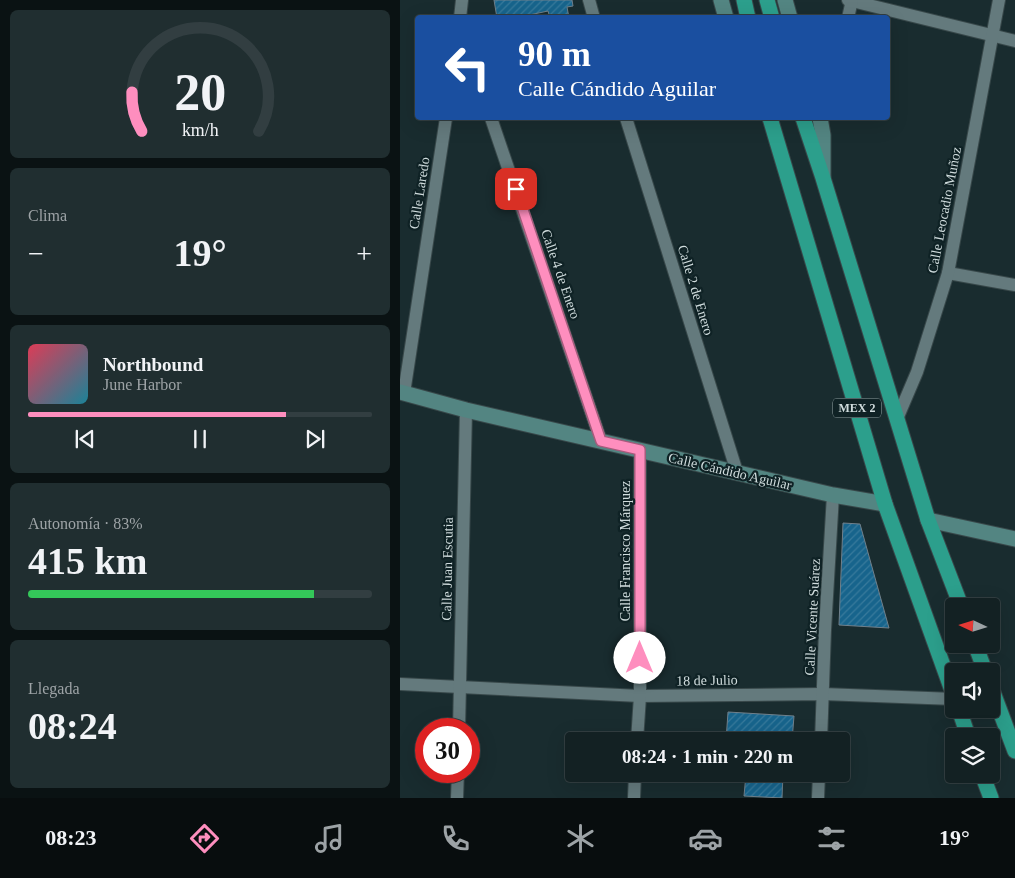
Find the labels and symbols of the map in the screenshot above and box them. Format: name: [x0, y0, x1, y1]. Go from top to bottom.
street label: Calle Leocadio Muñoz: [925, 146, 964, 274]
street label: Calle Laredo: [406, 156, 433, 230]
pin: [495, 168, 537, 210]
street label: Calle 4 de Enero: [538, 227, 583, 321]
street label: Calle 2 de Enero: [675, 243, 716, 337]
road number: MEX 2: [833, 398, 881, 418]
street label: Calle Cándido Aguilar: [667, 450, 793, 493]
street label: Calle Francisco Márquez: [618, 481, 633, 621]
street label: Calle Juan Escutia: [439, 516, 456, 621]
street label: Calle Vicente Suárez: [802, 558, 823, 676]
north arrow: [945, 598, 1000, 652]
position arrow: [613, 631, 665, 683]
street label: 18 de Julio: [676, 672, 738, 689]
speed limit sign: 30: [415, 718, 480, 783]

